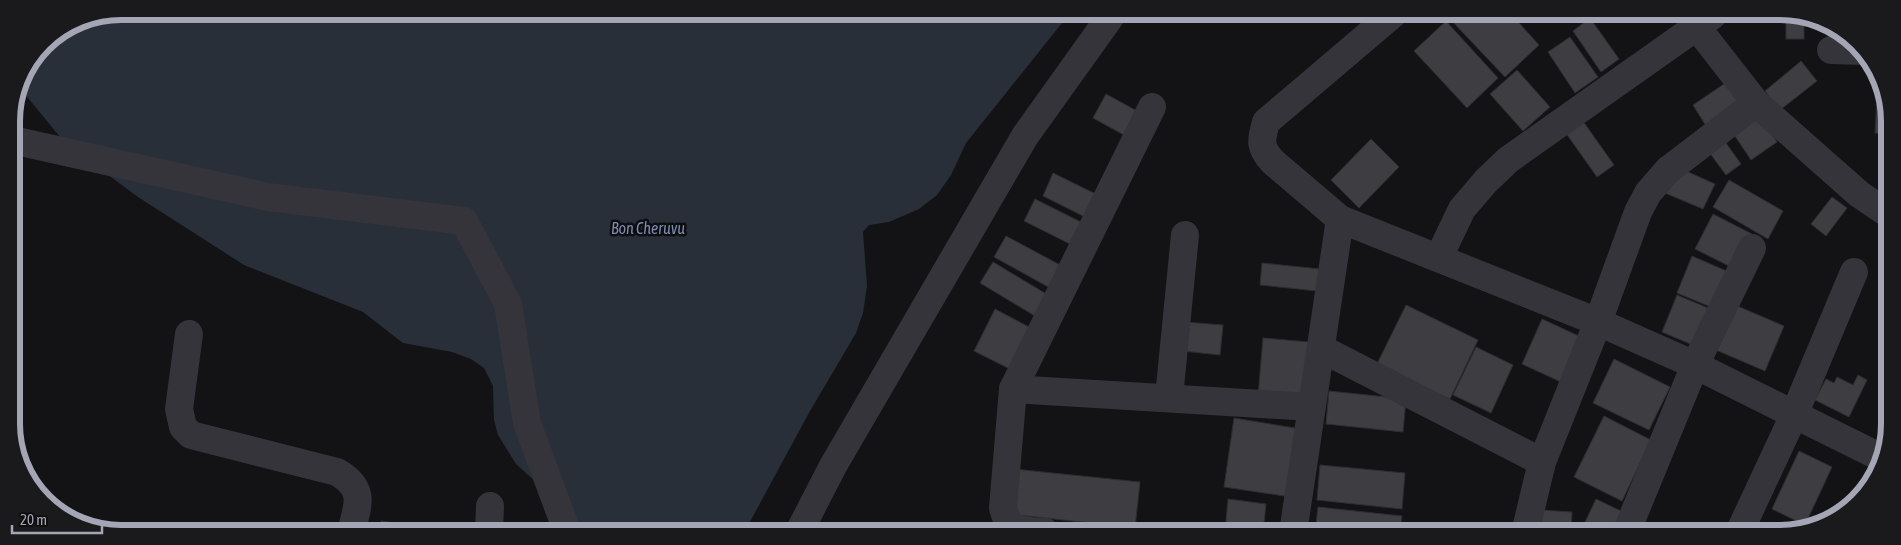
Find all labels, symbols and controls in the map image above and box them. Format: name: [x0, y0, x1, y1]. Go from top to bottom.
water label: Bon Cheruvu: [611, 219, 685, 237]
scale bar: [12, 502, 102, 534]
text: 20 m: [20, 511, 47, 528]

